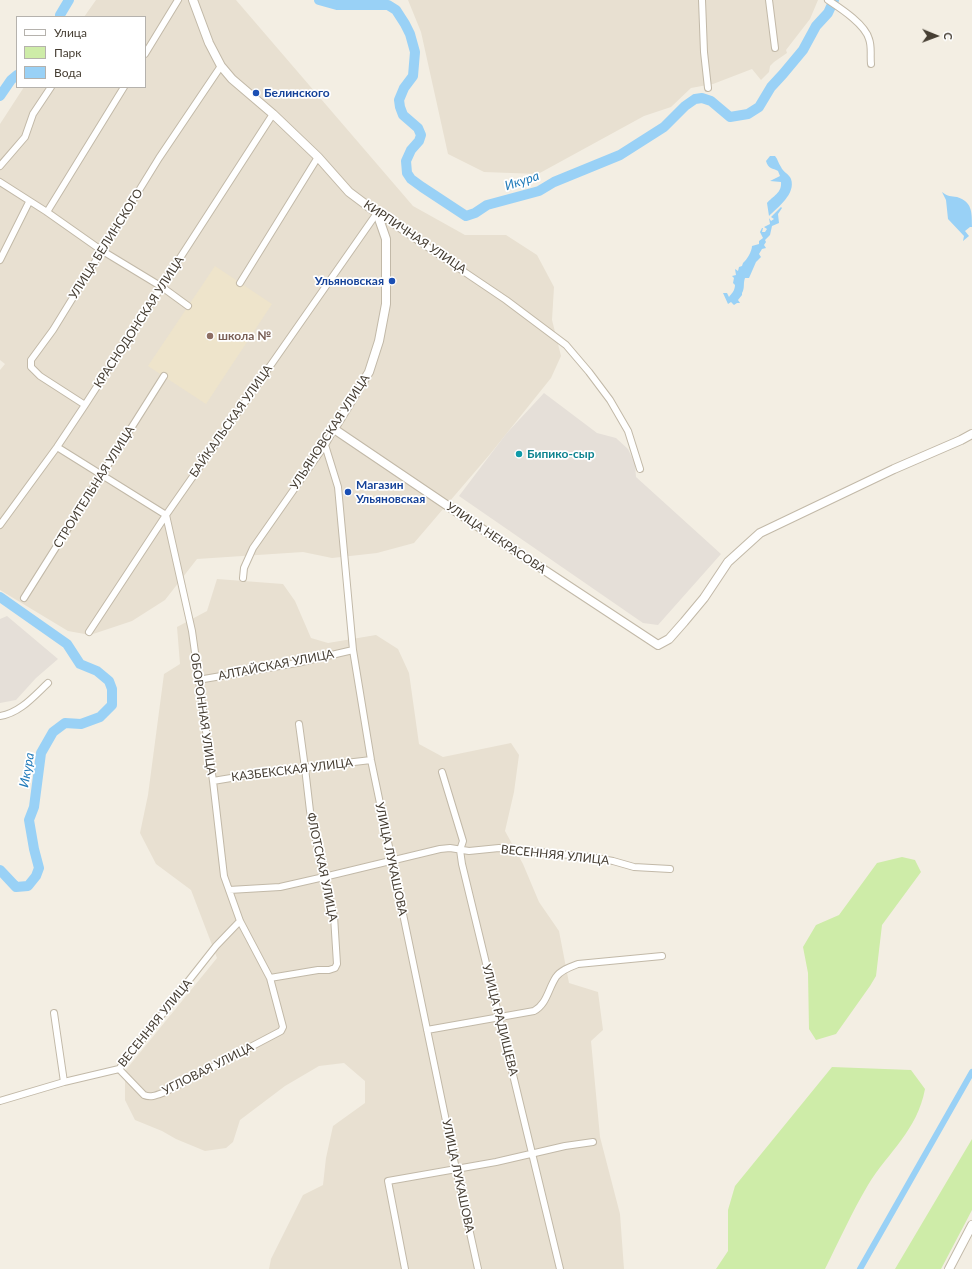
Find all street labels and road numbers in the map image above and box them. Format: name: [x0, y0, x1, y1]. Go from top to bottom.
street label: УЛИЦА БЕЛИНСКОГО: [66, 186, 146, 302]
street label: КИРПИЧНАЯ УЛИЦА: [361, 197, 469, 277]
street label: КРАСНОДОНСКАЯ УЛИЦА: [91, 253, 187, 391]
street label: БАЙКАЛЬСКАЯ УЛИЦА: [187, 362, 275, 480]
street label: УЛЬЯНОВСКАЯ УЛИЦА: [287, 372, 373, 492]
street label: СТРОИТЕЛЬНАЯ УЛИЦА: [50, 423, 138, 551]
street label: УЛИЦА НЕКРАСОВА: [443, 499, 549, 577]
street label: АЛТАЙСКАЯ УЛИЦА: [217, 647, 335, 683]
street label: ОБОРОННАЯ УЛИЦА: [187, 652, 219, 776]
street label: КАЗБЕКСКАЯ УЛИЦА: [230, 755, 354, 785]
street label: УЛИЦА ЛУКАШОВА: [372, 801, 410, 917]
street label: ФЛОТСКАЯ УЛИЦА: [303, 811, 341, 923]
street label: ВЕСЕННЯЯ УЛИЦА: [500, 842, 610, 868]
street label: УЛИЦА РАДИЩЕВА: [479, 963, 521, 1077]
street label: ВЕСЕННЯЯ УЛИЦА: [115, 976, 195, 1070]
street label: УГЛОВАЯ УЛИЦА: [160, 1040, 256, 1098]
street label: УЛИЦА ЛУКАШОВА: [439, 1118, 477, 1234]

